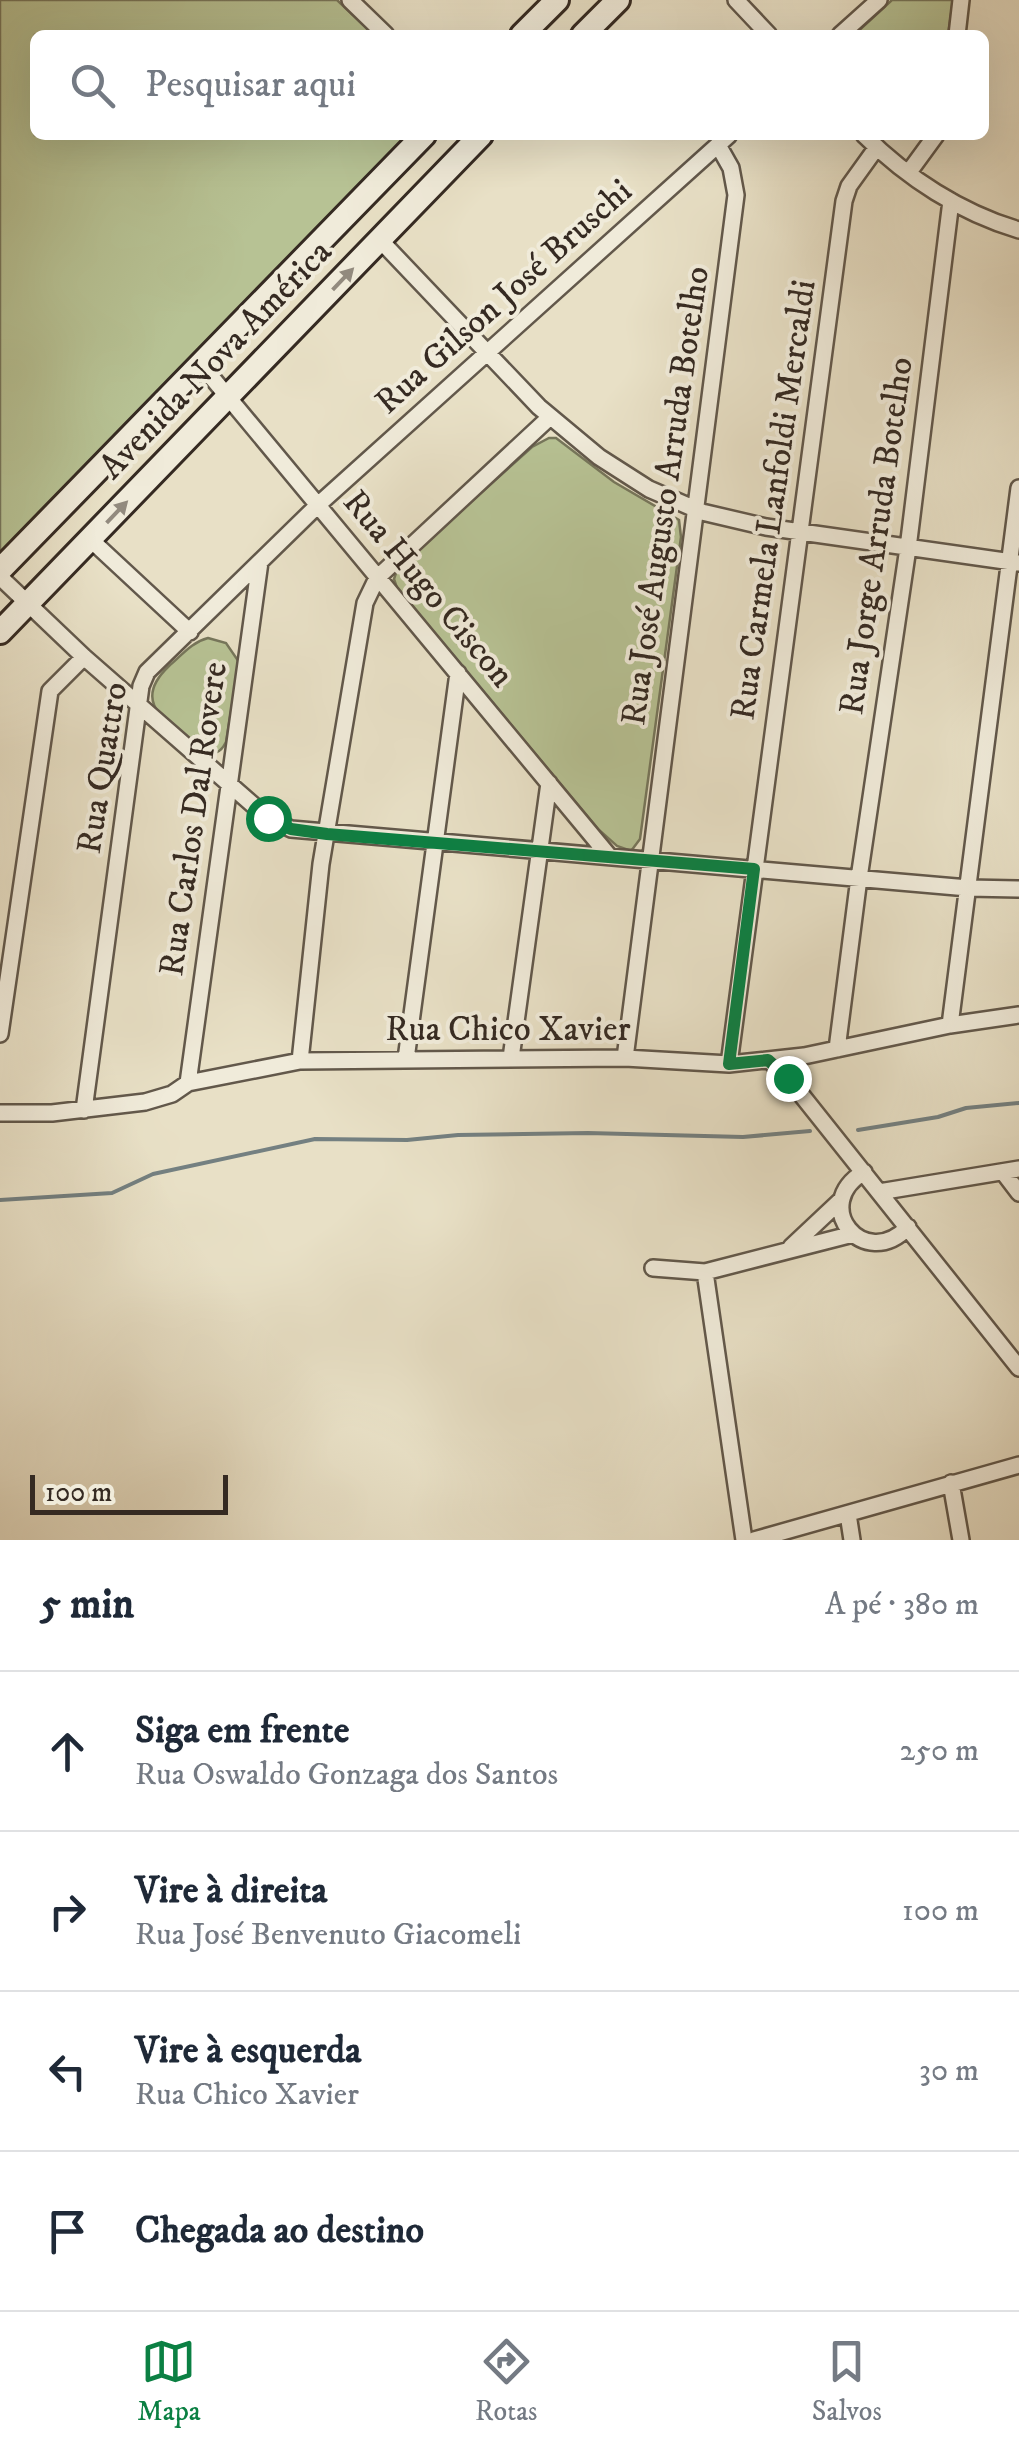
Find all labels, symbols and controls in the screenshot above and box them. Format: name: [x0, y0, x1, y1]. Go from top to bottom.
search box: [30, 30, 989, 140]
icon: search: [65, 58, 120, 113]
text: Pesquisar aqui: [145, 61, 356, 109]
street label: Rua Gilson José Bruschi: [366, 170, 642, 424]
street label: Avenida Nova América: [90, 231, 342, 489]
street label: Rua José Augusto Arruda Botelho: [612, 264, 720, 728]
one-way arrow: [331, 267, 354, 291]
street label: Rua Carmela Lanfoldi Mercaldi: [721, 277, 827, 723]
street label: Rua Jorge Arruda Botelho: [830, 354, 924, 718]
street label: Rua Hugo Ciscon: [333, 481, 523, 697]
one-way arrow: [105, 501, 128, 525]
street label: Rua Carlos Dal Rovere: [150, 659, 238, 979]
street label: Rua Quattro: [68, 679, 138, 857]
route start: [246, 796, 292, 842]
street label: Rua Chico Xavier: [386, 1008, 630, 1052]
route end: [766, 1056, 812, 1102]
scale bar: [30, 1470, 228, 1514]
text: 100 m: [45, 1475, 112, 1510]
text: 5 min: [40, 1579, 134, 1631]
text: A pé · 380 m: [825, 1585, 979, 1625]
text: Siga em frente: [135, 1707, 349, 1755]
icon: ahead: [40, 1724, 95, 1779]
text: 250 m: [899, 1731, 979, 1771]
text: Rua Oswaldo Gonzaga dos Santos: [135, 1755, 558, 1795]
text: Vire à direita: [135, 1867, 327, 1915]
icon: right: [40, 1884, 95, 1939]
text: 100 m: [902, 1891, 979, 1931]
text: Rua José Benvenuto Giacomeli: [135, 1915, 521, 1955]
text: Vire à esquerda: [135, 2027, 361, 2075]
icon: left: [40, 2044, 95, 2099]
text: 30 m: [919, 2051, 979, 2091]
text: Rua Chico Xavier: [135, 2075, 359, 2115]
icon: arrive: [40, 2204, 95, 2259]
text: Chegada ao destino: [135, 2207, 424, 2255]
tab: Mapa: [137, 2334, 201, 2429]
tab: Rotas: [475, 2334, 537, 2429]
tab: Salvos: [812, 2334, 882, 2429]

